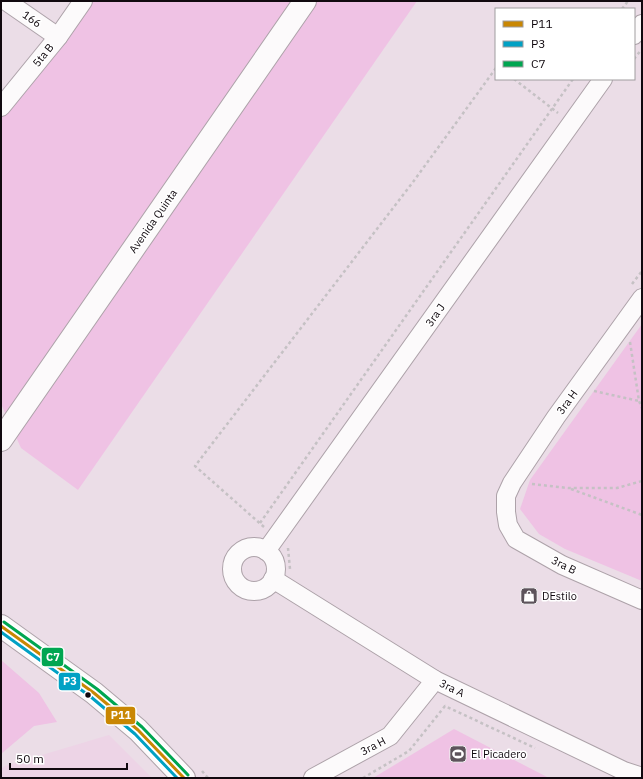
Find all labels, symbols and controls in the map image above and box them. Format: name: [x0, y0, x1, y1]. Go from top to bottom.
street label: 166: [20, 8, 44, 30]
legend: [495, 8, 635, 80]
text: P11: [531, 16, 553, 31]
text: P3: [531, 36, 545, 51]
street label: 5ta B: [29, 40, 57, 70]
text: C7: [531, 56, 546, 71]
street label: Avenida Quinta: [126, 186, 180, 256]
street label: 3ra J: [422, 301, 448, 329]
street label: 3ra H: [553, 387, 581, 417]
street label: 3ra B: [549, 553, 579, 577]
shop icon: DEstilo: [519, 586, 539, 606]
place label: DEstilo: [542, 589, 577, 603]
line badge: C7: [41, 647, 64, 667]
text: C7: [46, 650, 60, 664]
line badge: P3: [58, 672, 81, 691]
text: P3: [63, 674, 77, 688]
street label: 3ra A: [437, 676, 467, 700]
unlabelled marker: [83, 690, 93, 700]
line badge: P11: [105, 706, 136, 725]
text: P11: [111, 708, 132, 722]
street label: 3ra H: [358, 734, 388, 758]
sports icon: El Picadero: [448, 744, 468, 764]
scale bar: [10, 745, 127, 771]
place label: El Picadero: [471, 747, 526, 761]
text: 50 m: [16, 751, 44, 766]

